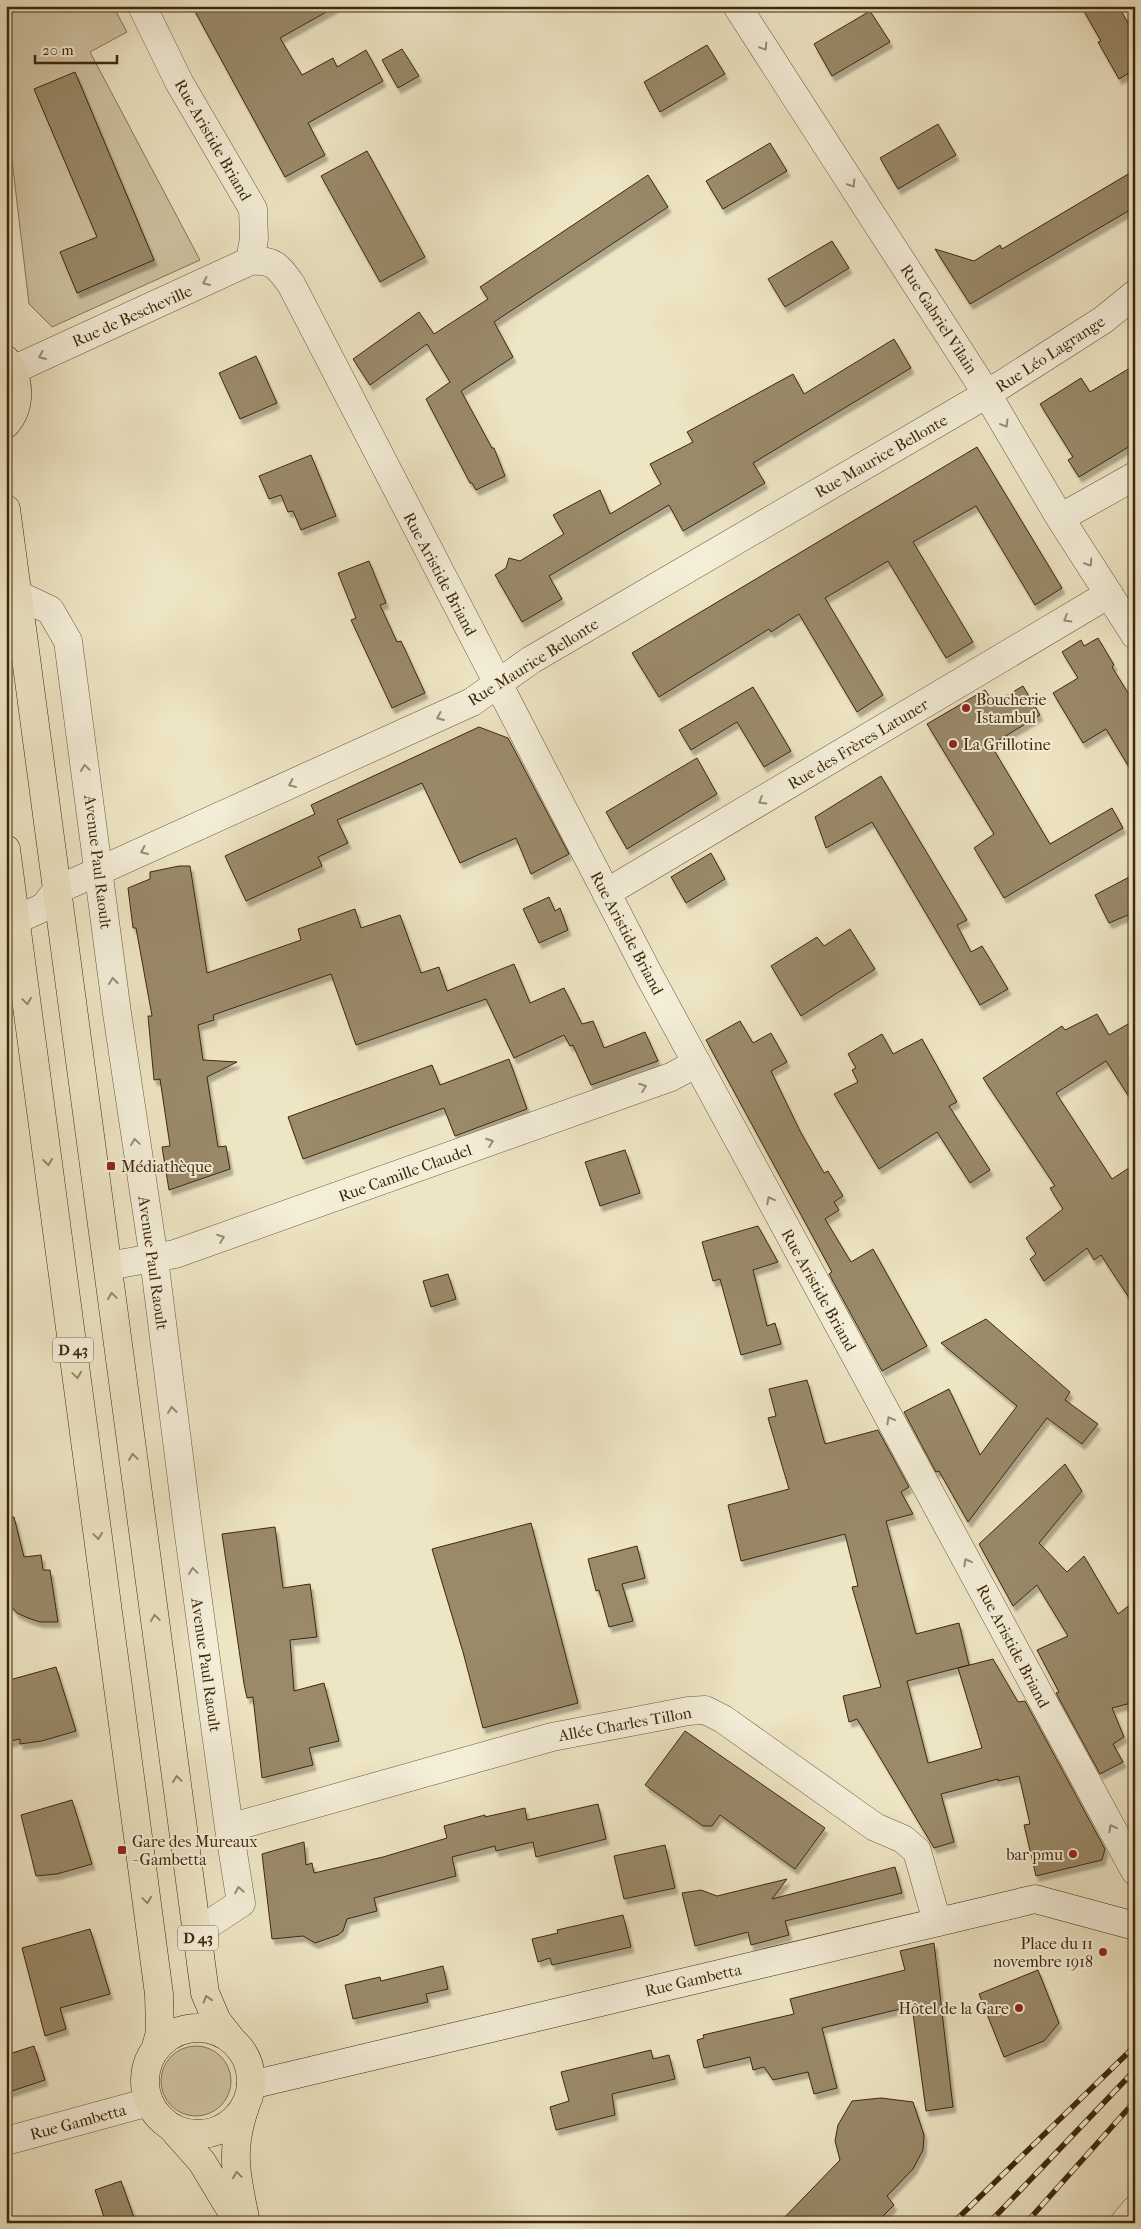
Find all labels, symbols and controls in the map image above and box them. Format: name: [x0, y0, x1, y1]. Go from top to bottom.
scale bar: [35, 32, 118, 64]
text: 20 m: [42, 41, 74, 59]
one-way arrow: [757, 42, 767, 51]
street label: Rue Aristide Briand: [170, 76, 256, 204]
one-way arrow: [845, 178, 855, 187]
street label: Rue Gabriel Vilain: [897, 261, 982, 378]
one-way arrow: [202, 276, 211, 287]
street label: Rue de Bescheville: [69, 281, 195, 351]
street label: Rue Léo Lagrange: [992, 312, 1108, 396]
one-way arrow: [38, 350, 47, 361]
street label: Rue Maurice Bellonte: [811, 410, 951, 502]
one-way arrow: [998, 419, 1008, 428]
street label: Rue Aristide Briand: [399, 509, 481, 639]
one-way arrow: [1083, 557, 1092, 567]
one-way arrow: [1064, 613, 1073, 623]
street label: Rue Maurice Bellonte: [464, 614, 602, 710]
place label: Boucherie Istambul: [976, 690, 1047, 727]
street label: Rue des Frères Latuner: [784, 694, 932, 793]
marker: Boucherie Istambul: [960, 702, 972, 714]
one-way arrow: [436, 710, 445, 721]
place label: La Grillotine: [963, 735, 1051, 754]
marker: La Grillotine: [947, 738, 959, 750]
one-way arrow: [80, 764, 91, 772]
one-way arrow: [288, 777, 297, 788]
street label: Avenue Paul Raoult: [80, 793, 116, 931]
one-way arrow: [758, 794, 767, 804]
one-way arrow: [140, 844, 149, 855]
street label: Rue Aristide Briand: [586, 868, 668, 998]
one-way arrow: [108, 977, 119, 985]
one-way arrow: [21, 997, 32, 1005]
one-way arrow: [638, 1083, 646, 1093]
one-way arrow: [131, 1138, 141, 1147]
one-way arrow: [485, 1138, 493, 1148]
street label: Rue Camille Claudel: [336, 1140, 475, 1206]
place label: Médiathèque: [121, 1157, 212, 1176]
one-way arrow: [42, 1159, 53, 1167]
marker: Médiathèque: [105, 1160, 117, 1172]
street label: Avenue Paul Raoult: [134, 1194, 172, 1332]
one-way arrow: [766, 1196, 776, 1205]
street label: Rue Aristide Briand: [777, 1225, 861, 1355]
one-way arrow: [216, 1234, 225, 1244]
one-way arrow: [107, 1292, 117, 1300]
road number: D 43: [53, 1338, 93, 1362]
one-way arrow: [71, 1372, 82, 1380]
one-way arrow: [168, 1406, 178, 1415]
one-way arrow: [886, 1416, 896, 1425]
one-way arrow: [128, 1453, 139, 1461]
one-way arrow: [92, 1533, 103, 1541]
one-way arrow: [964, 1558, 974, 1567]
one-way arrow: [189, 1567, 199, 1576]
street label: Rue Aristide Briand: [972, 1581, 1054, 1711]
street label: Avenue Paul Raoult: [187, 1596, 225, 1734]
one-way arrow: [150, 1614, 161, 1622]
street label: Allée Charles Tillon: [556, 1703, 694, 1745]
one-way arrow: [172, 1775, 182, 1783]
one-way arrow: [1108, 1824, 1118, 1833]
place label: Gare des Mureaux - Gambetta: [132, 1832, 258, 1869]
marker: Gare des Mureaux - Gambetta: [116, 1844, 128, 1856]
place label: bar pmu: [1005, 1845, 1063, 1864]
marker: bar pmu: [1067, 1848, 1079, 1860]
one-way arrow: [235, 1886, 245, 1895]
one-way arrow: [141, 1896, 152, 1904]
road number: D 43: [178, 1926, 218, 1950]
place label: Place du 11 novembre 1918: [993, 1934, 1093, 1971]
marker: Place du 11 novembre 1918: [1097, 1946, 1109, 1958]
street label: Rue Gambetta: [643, 1960, 744, 2000]
one-way arrow: [203, 1995, 213, 2004]
place label: Hôtel de la Gare: [898, 1999, 1009, 2018]
marker: Hôtel de la Gare: [1013, 2002, 1025, 2014]
street label: Rue Gambetta: [28, 2100, 129, 2144]
one-way arrow: [232, 2171, 242, 2179]

